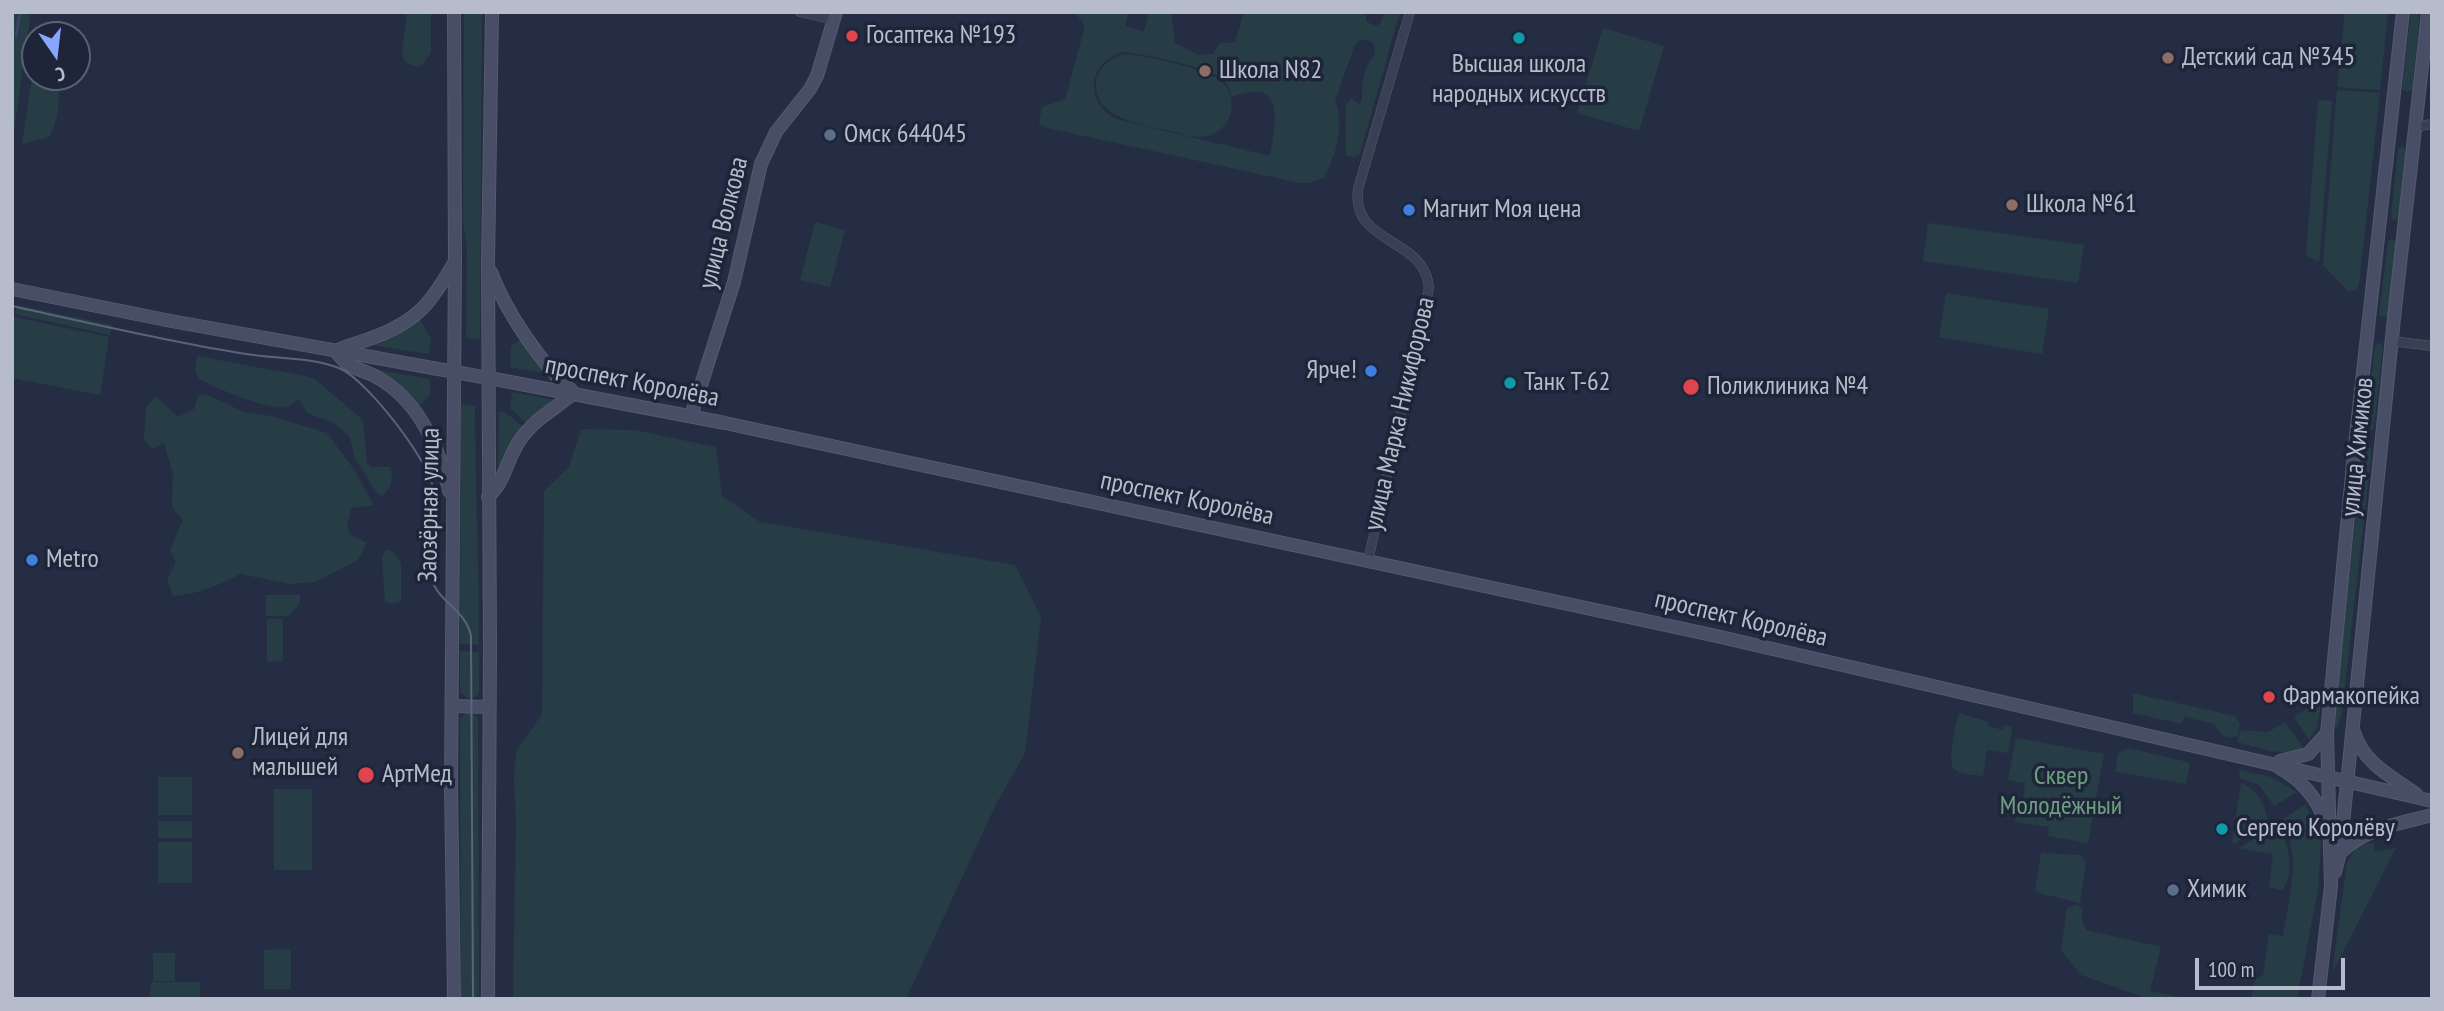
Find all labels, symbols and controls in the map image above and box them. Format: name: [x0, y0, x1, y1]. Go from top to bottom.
place label: Госаптека №193: [866, 20, 1016, 52]
north arrow: [21, 21, 91, 91]
marker: Госаптека №193: [844, 28, 860, 44]
marker: Высшая школа народных искусств: [1511, 30, 1527, 46]
place label: Детский сад №345: [2182, 42, 2355, 74]
place label: Высшая школа народных искусств: [1432, 49, 1606, 110]
marker: Детский сад №345: [2160, 50, 2176, 66]
place label: Школа N82: [1219, 55, 1322, 87]
text: С: [53, 62, 68, 87]
marker: Школа N82: [1197, 63, 1213, 79]
place label: Омск 644045: [844, 119, 967, 151]
marker: Омск 644045: [822, 127, 838, 143]
street label: улица Волкова: [693, 154, 755, 292]
place label: Школа №61: [2026, 189, 2137, 221]
place label: Магнит Моя цена: [1423, 194, 1581, 226]
marker: Школа №61: [2004, 197, 2020, 213]
marker: Магнит Моя цена: [1401, 202, 1417, 218]
street label: улица Марка Никифорова: [1358, 294, 1442, 534]
street label: проспект Королёва: [542, 350, 722, 414]
place label: Ярче!: [1306, 355, 1357, 387]
marker: Ярче!: [1363, 363, 1379, 379]
place label: Танк Т-62: [1524, 367, 1610, 399]
place label: Поликлиника №4: [1707, 371, 1868, 403]
marker: Танк Т-62: [1502, 375, 1518, 391]
street label: улица Химиков: [2335, 376, 2381, 518]
marker: Поликлиника №4: [1681, 377, 1701, 397]
street label: Заозёрная улица: [413, 427, 447, 583]
street label: проспект Королёва: [1098, 465, 1276, 533]
place label: Metro: [46, 544, 99, 576]
marker: Metro: [24, 552, 40, 568]
street label: проспект Королёва: [1652, 584, 1830, 654]
place label: Фармакопейка: [2283, 681, 2420, 713]
marker: Фармакопейка: [2261, 689, 2277, 705]
place label: Лицей для малышей: [252, 722, 348, 784]
marker: Лицей для малышей: [230, 745, 246, 761]
place label: АртМед: [382, 759, 452, 791]
park label: Сквер Молодёжный: [2000, 761, 2122, 822]
marker: АртМед: [356, 765, 376, 785]
place label: Сергею Королёву: [2236, 813, 2395, 845]
marker: Сергею Королёву: [2214, 821, 2230, 837]
place label: Химик: [2187, 874, 2246, 906]
marker: Химик: [2165, 882, 2181, 898]
scale bar: [2199, 944, 2350, 988]
text: 100 m: [2208, 956, 2254, 983]

